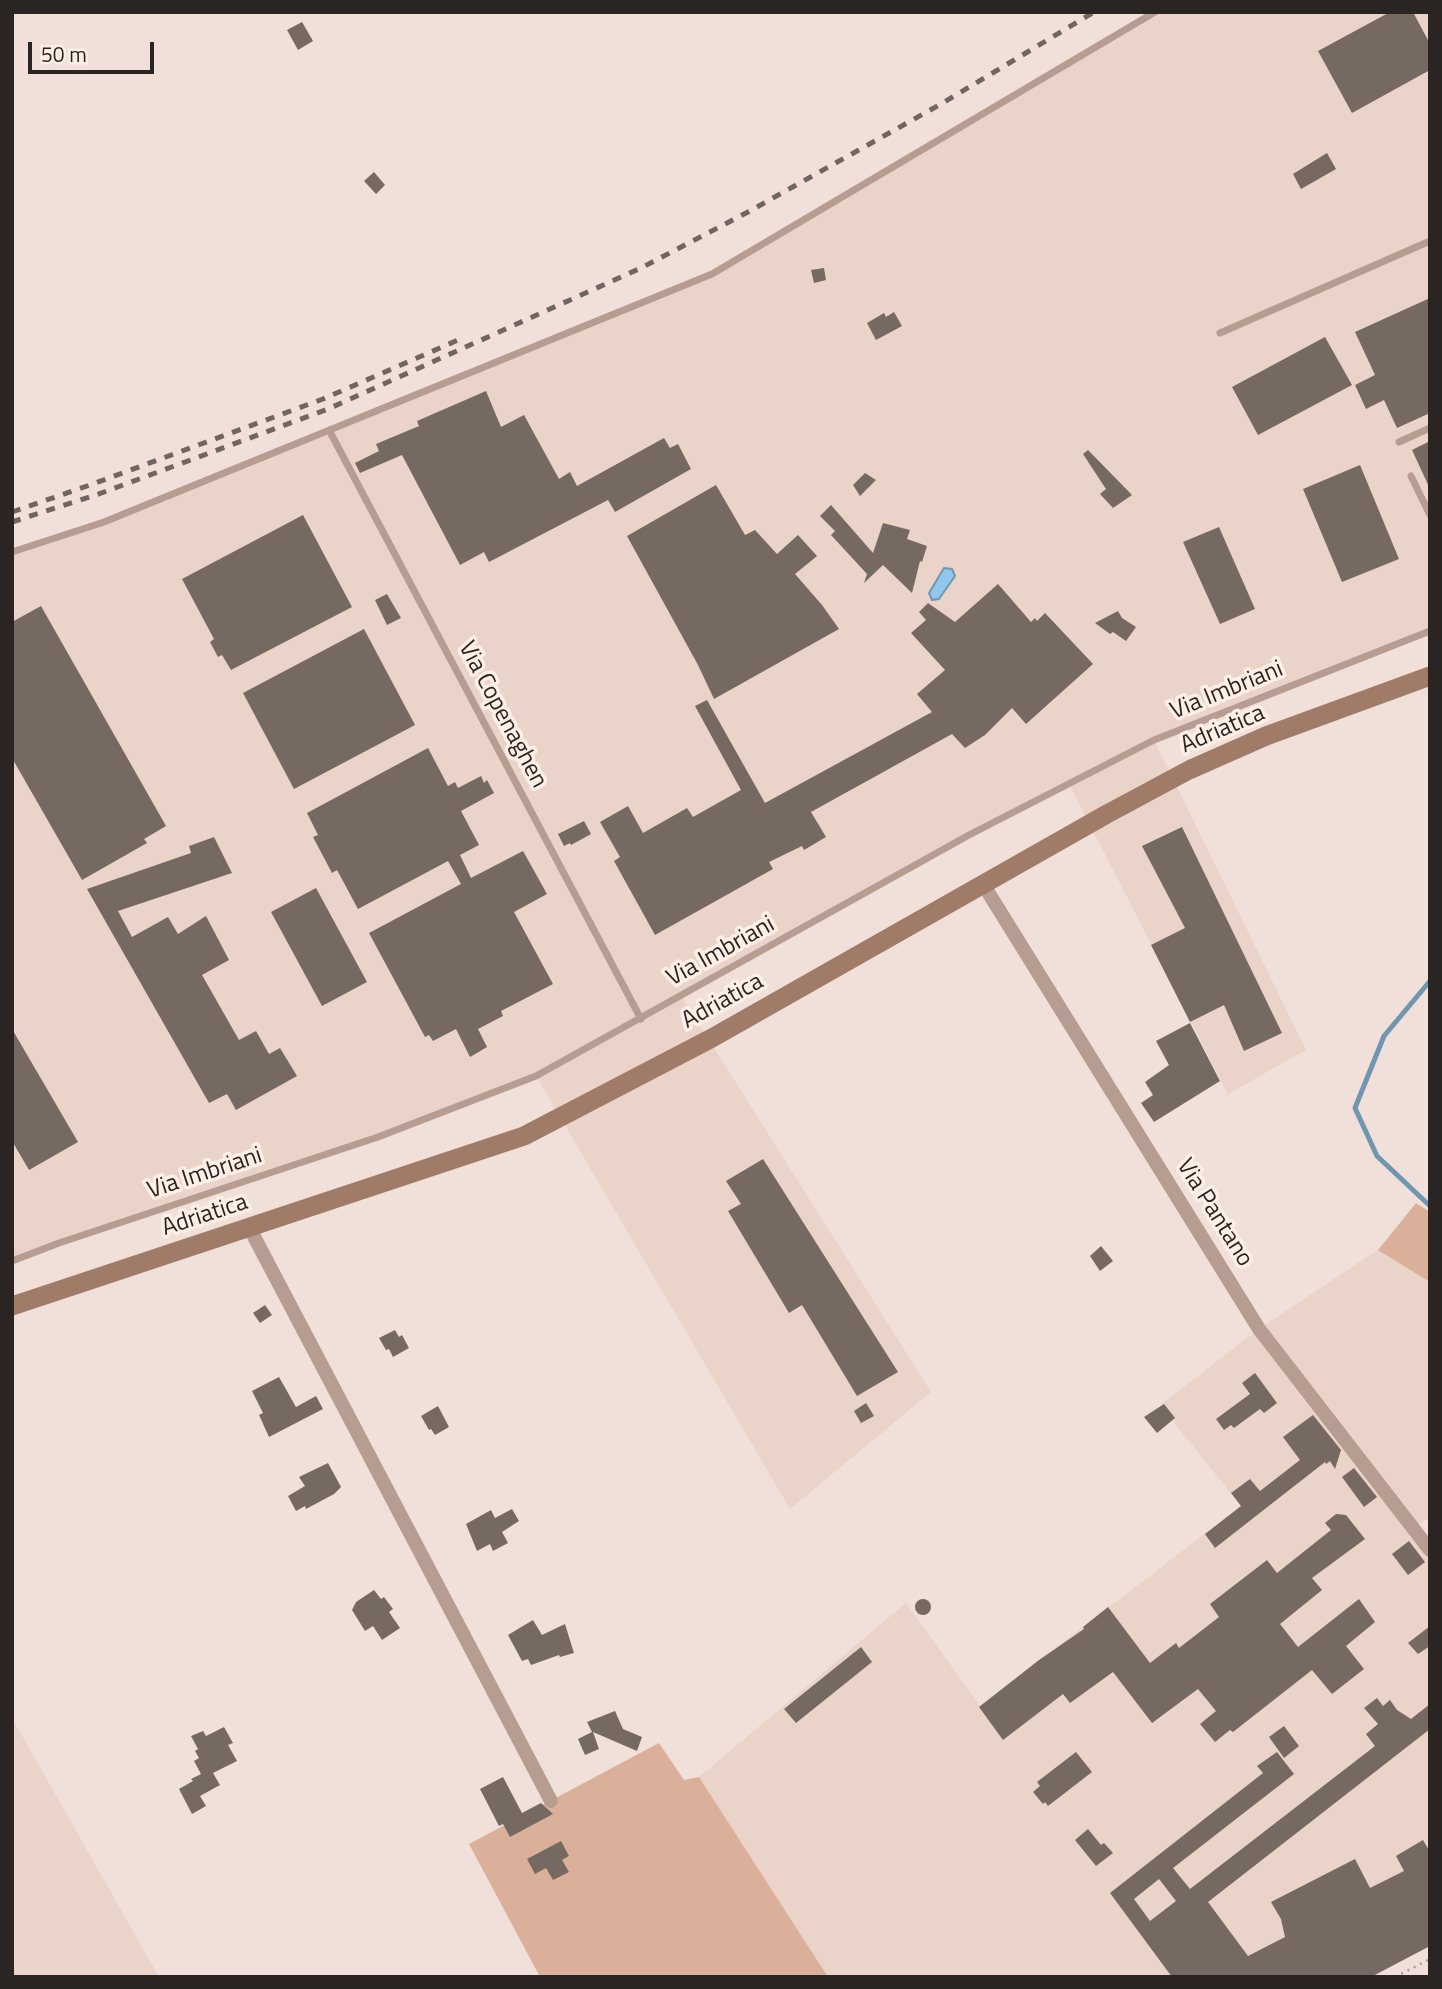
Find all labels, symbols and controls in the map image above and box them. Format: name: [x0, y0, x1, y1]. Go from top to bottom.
scale bar: [32, 28, 158, 72]
text: 50 m: [41, 38, 87, 70]
street label: Via Copenaghen: [451, 637, 553, 793]
street label: Via Imbriani: [1167, 655, 1287, 727]
street label: Adriatica: [1177, 699, 1269, 761]
street label: Via Imbriani: [662, 911, 780, 993]
street label: Adriatica: [677, 968, 769, 1036]
street label: Via Imbriani: [144, 1142, 266, 1206]
street label: Via Pantano: [1170, 1154, 1258, 1272]
street label: Adriatica: [158, 1189, 252, 1243]

